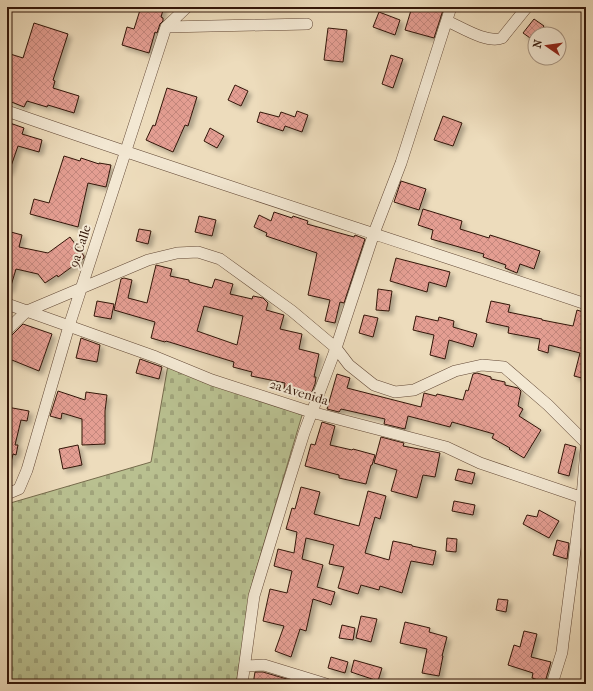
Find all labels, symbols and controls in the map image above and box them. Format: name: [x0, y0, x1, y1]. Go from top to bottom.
north arrow: [527, 26, 567, 66]
text: N: [530, 38, 545, 49]
street label: 9a Calle: [66, 222, 94, 269]
street label: 2a Avenida: [268, 376, 331, 408]

